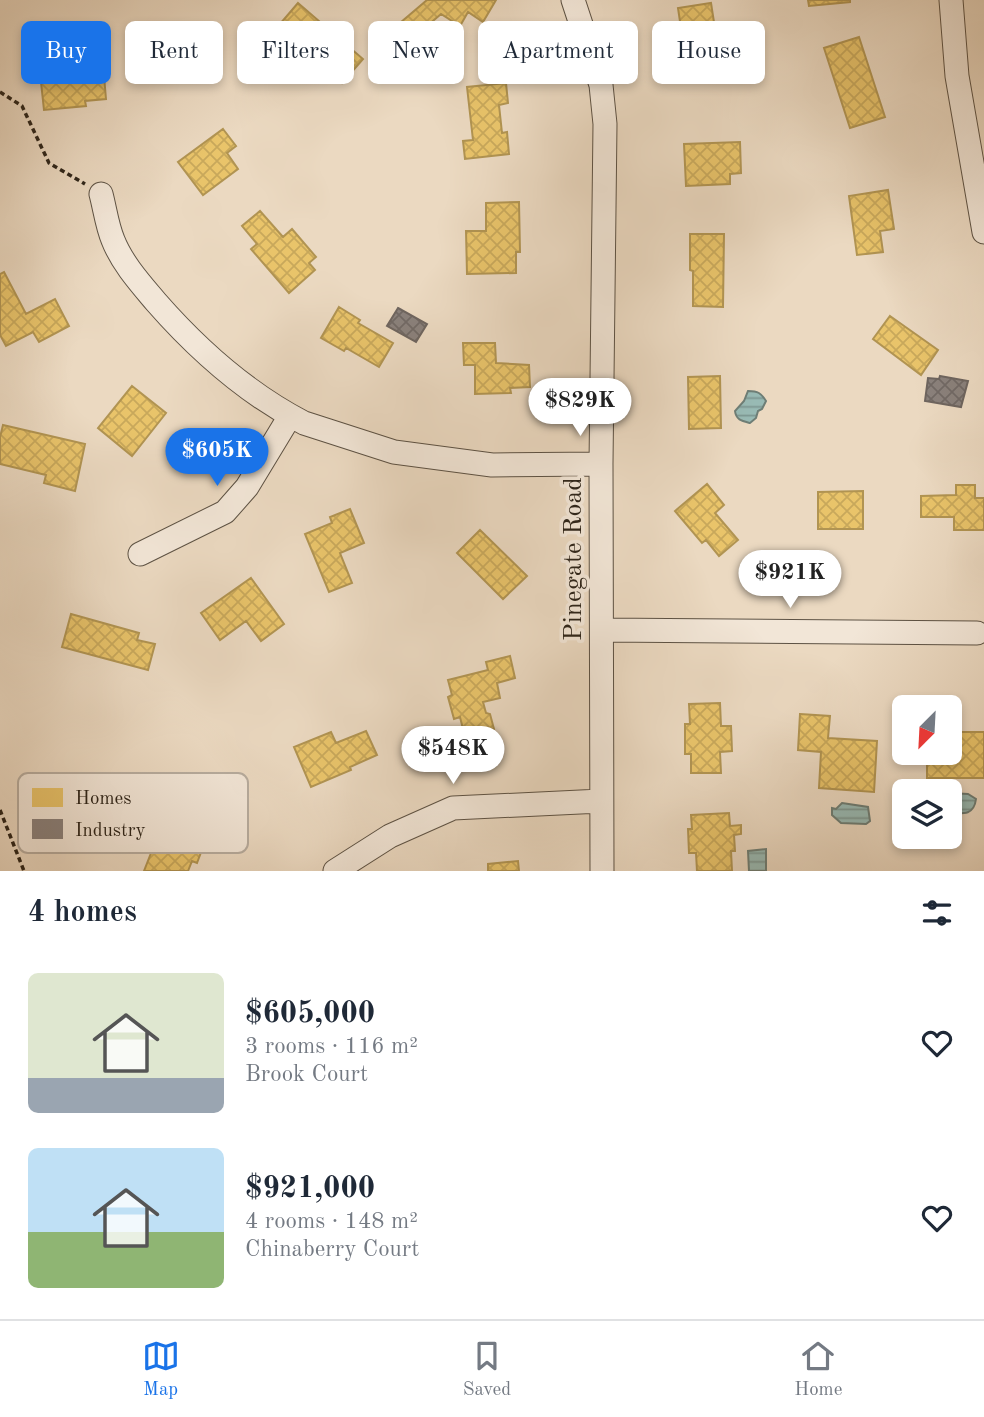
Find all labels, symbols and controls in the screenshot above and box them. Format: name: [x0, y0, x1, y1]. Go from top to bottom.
chip: Buy: [21, 21, 111, 84]
chip: Rent: [125, 21, 223, 84]
chip: Filters: [237, 21, 354, 84]
chip: New: [368, 21, 464, 84]
chip: Apartment: [478, 21, 638, 84]
chip: House: [652, 21, 765, 84]
pin: $829K: [531, 378, 629, 438]
text: $829K: [544, 389, 616, 412]
pin: $605K: [168, 428, 266, 488]
text: $605K: [181, 439, 253, 462]
street label: Pinegate Road: [561, 477, 587, 641]
pin: $921K: [741, 550, 839, 610]
text: $921K: [754, 561, 826, 584]
north arrow: [892, 695, 962, 765]
map controls: [892, 695, 962, 849]
pin: $548K: [404, 726, 502, 786]
text: $548K: [417, 737, 489, 760]
legend: [18, 773, 248, 853]
button: layers: [892, 779, 962, 849]
text: Homes: [75, 790, 131, 809]
text: Industry: [75, 822, 146, 841]
icon: filters: [918, 894, 956, 932]
text: 4 homes: [28, 898, 137, 928]
text: $605,000: [245, 999, 375, 1029]
icon: home: [84, 1001, 168, 1085]
icon: heart: [918, 1024, 956, 1062]
text: 3 rooms · 116 m²: [245, 1035, 418, 1058]
text: Brook Court: [245, 1063, 368, 1086]
text: $921,000: [245, 1174, 375, 1204]
icon: home: [84, 1176, 168, 1260]
icon: heart: [918, 1199, 956, 1237]
text: 4 rooms · 148 m²: [245, 1210, 418, 1233]
text: Chinaberry Court: [245, 1238, 419, 1261]
tab: Map: [142, 1337, 180, 1402]
tab: Saved: [463, 1337, 511, 1402]
tab: Home: [794, 1337, 842, 1402]

